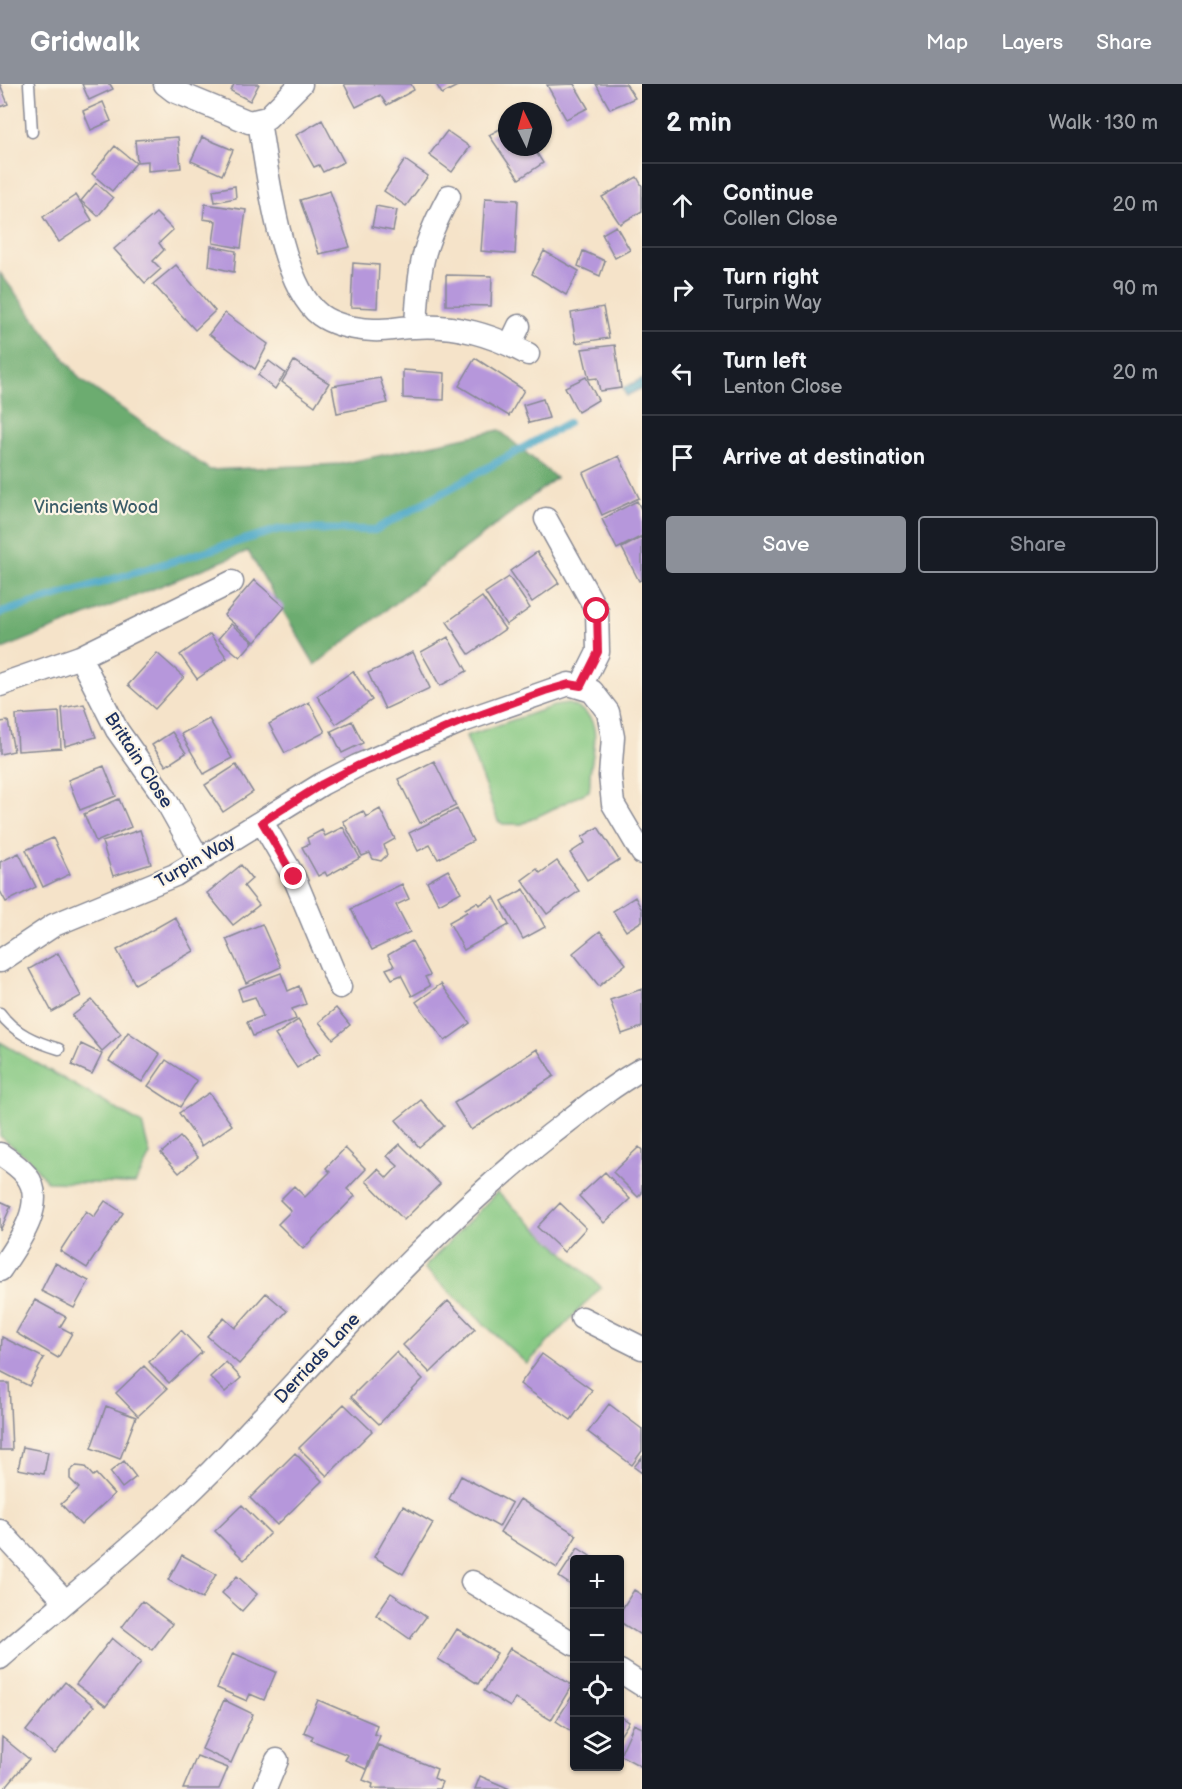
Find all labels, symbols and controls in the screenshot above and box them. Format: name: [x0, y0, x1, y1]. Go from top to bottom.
text: Gridwalk: [30, 26, 140, 59]
text: Map: [926, 30, 968, 55]
text: Layers: [1001, 30, 1063, 55]
text: Share: [1096, 30, 1152, 55]
north arrow: [498, 102, 552, 156]
text: 2 min: [666, 108, 732, 139]
text: Walk · 130 m: [1049, 111, 1158, 135]
text: Continue: [723, 180, 813, 207]
icon: ahead: [666, 189, 699, 222]
text: 20 m: [1113, 193, 1158, 217]
text: Collen Close: [723, 207, 838, 231]
text: Turn right: [723, 264, 819, 291]
icon: right: [666, 273, 699, 306]
text: 90 m: [1113, 277, 1158, 301]
text: Turpin Way: [723, 291, 822, 315]
text: Turn left: [723, 348, 807, 375]
icon: left: [666, 357, 699, 390]
text: 20 m: [1113, 361, 1158, 385]
text: Lenton Close: [723, 375, 842, 399]
icon: arrive: [666, 441, 699, 474]
text: Arrive at destination: [723, 444, 925, 471]
park label: Vincients Wood: [34, 497, 158, 518]
button: Save: [666, 516, 906, 573]
button: Share: [918, 516, 1158, 573]
route start: [583, 597, 609, 623]
street label: Brittain Close: [100, 709, 177, 812]
street label: Turpin Way: [152, 830, 240, 893]
route end: [280, 863, 306, 889]
street label: Derriads Lane: [270, 1309, 365, 1408]
map controls: [570, 1555, 624, 1771]
button: +: [570, 1555, 624, 1609]
button: −: [570, 1609, 624, 1663]
button: locate: [570, 1663, 624, 1717]
button: layers: [570, 1717, 624, 1771]

